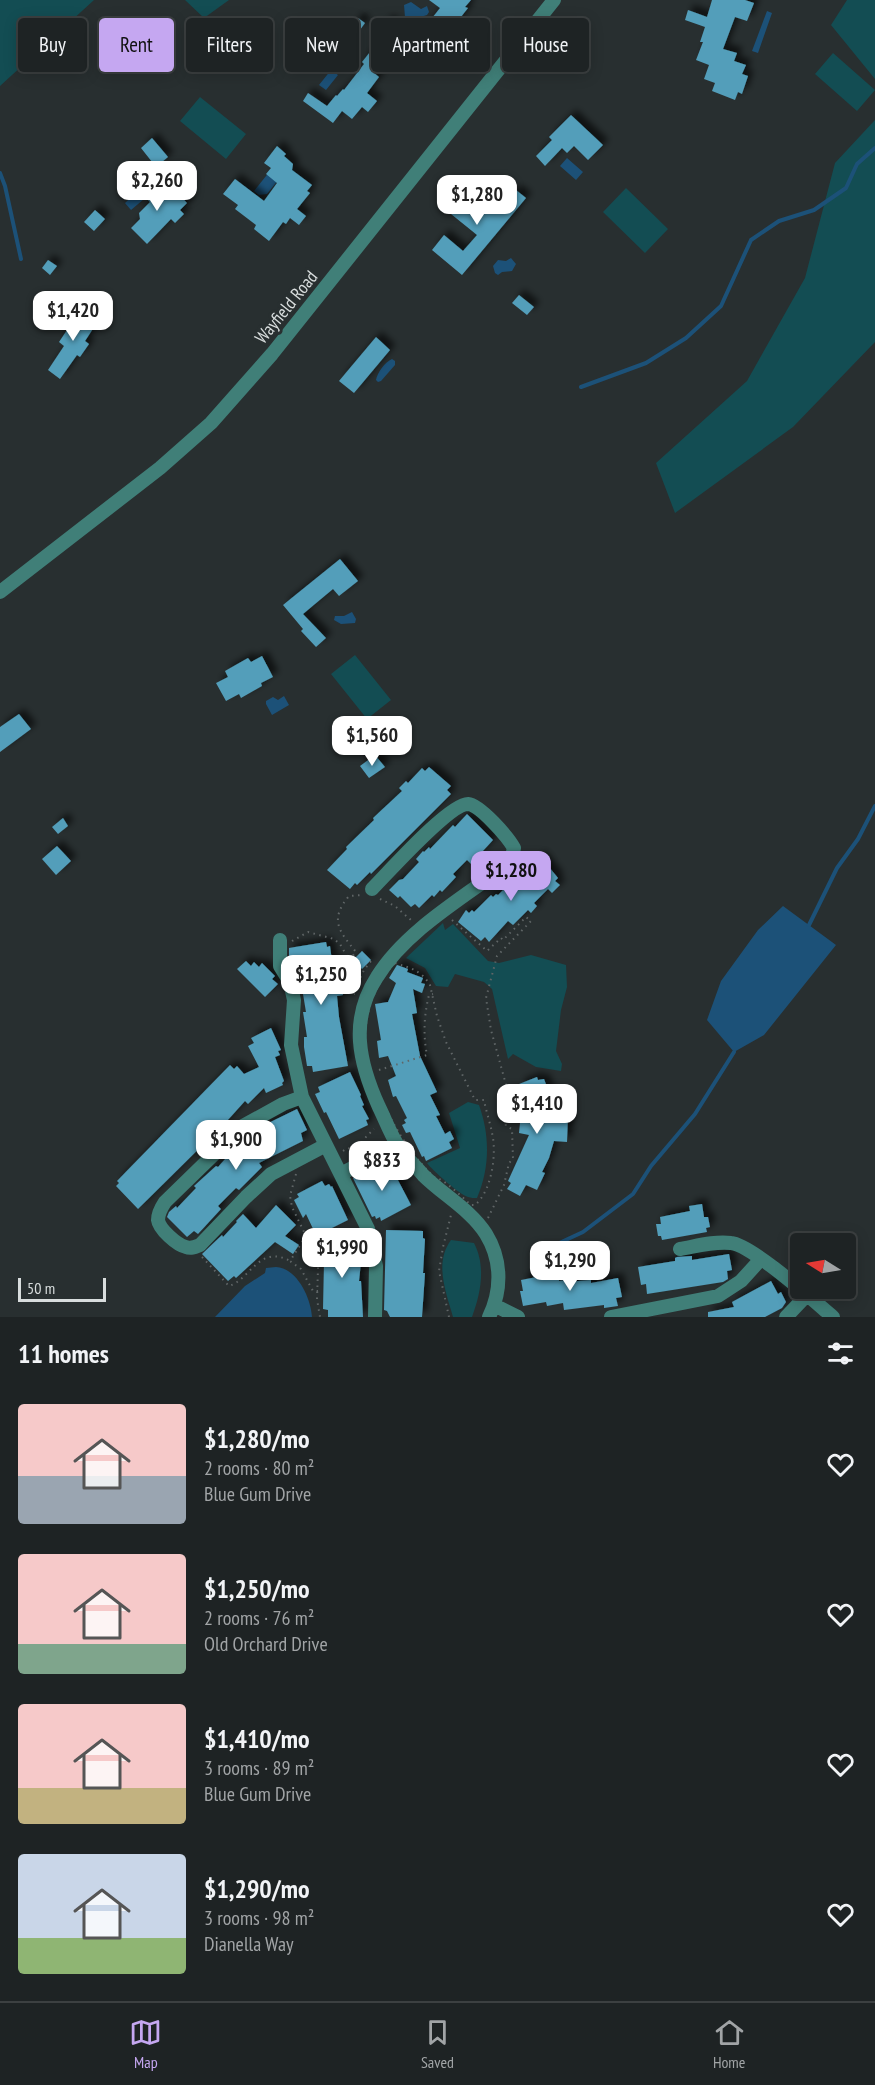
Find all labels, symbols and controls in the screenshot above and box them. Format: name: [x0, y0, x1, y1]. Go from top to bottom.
chip: Buy: [18, 18, 87, 72]
chip: Rent: [99, 18, 174, 72]
chip: Filters: [186, 18, 273, 72]
chip: New: [285, 18, 359, 72]
chip: Apartment: [371, 18, 490, 72]
chip: House: [502, 18, 589, 72]
pin: $2,260: [108, 161, 206, 212]
text: $2,260: [131, 167, 183, 193]
pin: $1,280: [428, 175, 526, 226]
text: $1,280: [451, 181, 503, 207]
street label: Wayfield Road: [250, 266, 322, 348]
pin: $1,420: [24, 291, 122, 342]
text: $1,420: [47, 297, 99, 323]
pin: $1,560: [323, 716, 421, 767]
text: $1,560: [346, 722, 398, 748]
pin: $1,280: [462, 851, 560, 902]
text: $1,280: [485, 857, 537, 883]
pin: $1,250: [272, 955, 370, 1006]
text: $1,250: [295, 961, 347, 987]
pin: $1,410: [488, 1084, 586, 1135]
text: $1,410: [511, 1090, 563, 1116]
pin: $1,900: [187, 1120, 285, 1171]
text: $1,900: [210, 1126, 262, 1152]
pin: $833: [346, 1141, 418, 1192]
text: $833: [363, 1147, 401, 1173]
pin: $1,990: [293, 1228, 391, 1279]
north arrow: [790, 1233, 856, 1299]
map controls: [790, 1233, 856, 1299]
text: $1,990: [316, 1234, 368, 1260]
pin: $1,290: [521, 1241, 619, 1292]
text: $1,290: [544, 1247, 596, 1273]
scale bar: [18, 1275, 106, 1302]
text: 50 m: [27, 1278, 55, 1298]
text: 11 homes: [18, 1337, 109, 1370]
icon: filters: [824, 1337, 857, 1370]
text: $1,280/mo: [204, 1422, 310, 1455]
icon: home: [66, 1428, 138, 1500]
icon: heart: [824, 1448, 857, 1481]
text: 2 rooms · 80 m²: [204, 1455, 314, 1481]
text: Blue Gum Drive: [204, 1481, 311, 1507]
text: $1,250/mo: [204, 1572, 310, 1605]
icon: home: [66, 1578, 138, 1650]
icon: heart: [824, 1598, 857, 1631]
text: 2 rooms · 76 m²: [204, 1605, 314, 1631]
text: Old Orchard Drive: [204, 1631, 328, 1657]
text: $1,410/mo: [204, 1722, 310, 1755]
icon: home: [66, 1728, 138, 1800]
icon: heart: [824, 1748, 857, 1781]
text: 3 rooms · 89 m²: [204, 1755, 314, 1781]
text: Blue Gum Drive: [204, 1781, 311, 1807]
text: $1,290/mo: [204, 1872, 310, 1905]
icon: home: [66, 1878, 138, 1950]
icon: heart: [824, 1898, 857, 1931]
text: 3 rooms · 98 m²: [204, 1905, 314, 1931]
text: Dianella Way: [204, 1931, 293, 1957]
tab: Map: [129, 2016, 162, 2072]
tab: Saved: [421, 2016, 454, 2072]
tab: Home: [713, 2016, 746, 2072]

